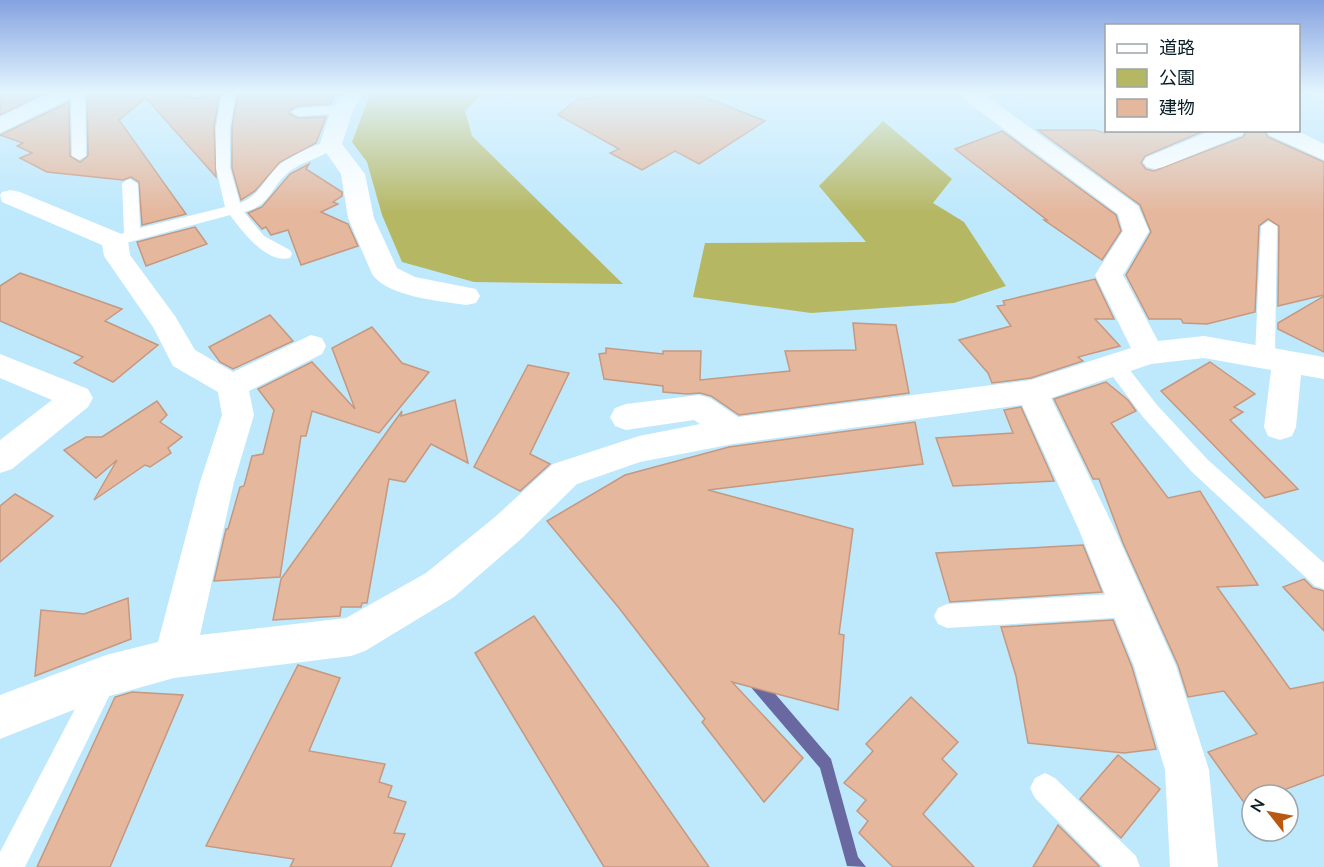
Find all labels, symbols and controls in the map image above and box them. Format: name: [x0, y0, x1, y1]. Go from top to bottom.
legend: [1105, 24, 1300, 132]
text: 道路: [1159, 36, 1195, 59]
text: 公園: [1159, 66, 1195, 89]
text: 建物: [1159, 96, 1195, 119]
north arrow: [1240, 783, 1300, 843]
text: N: [1245, 795, 1269, 816]

